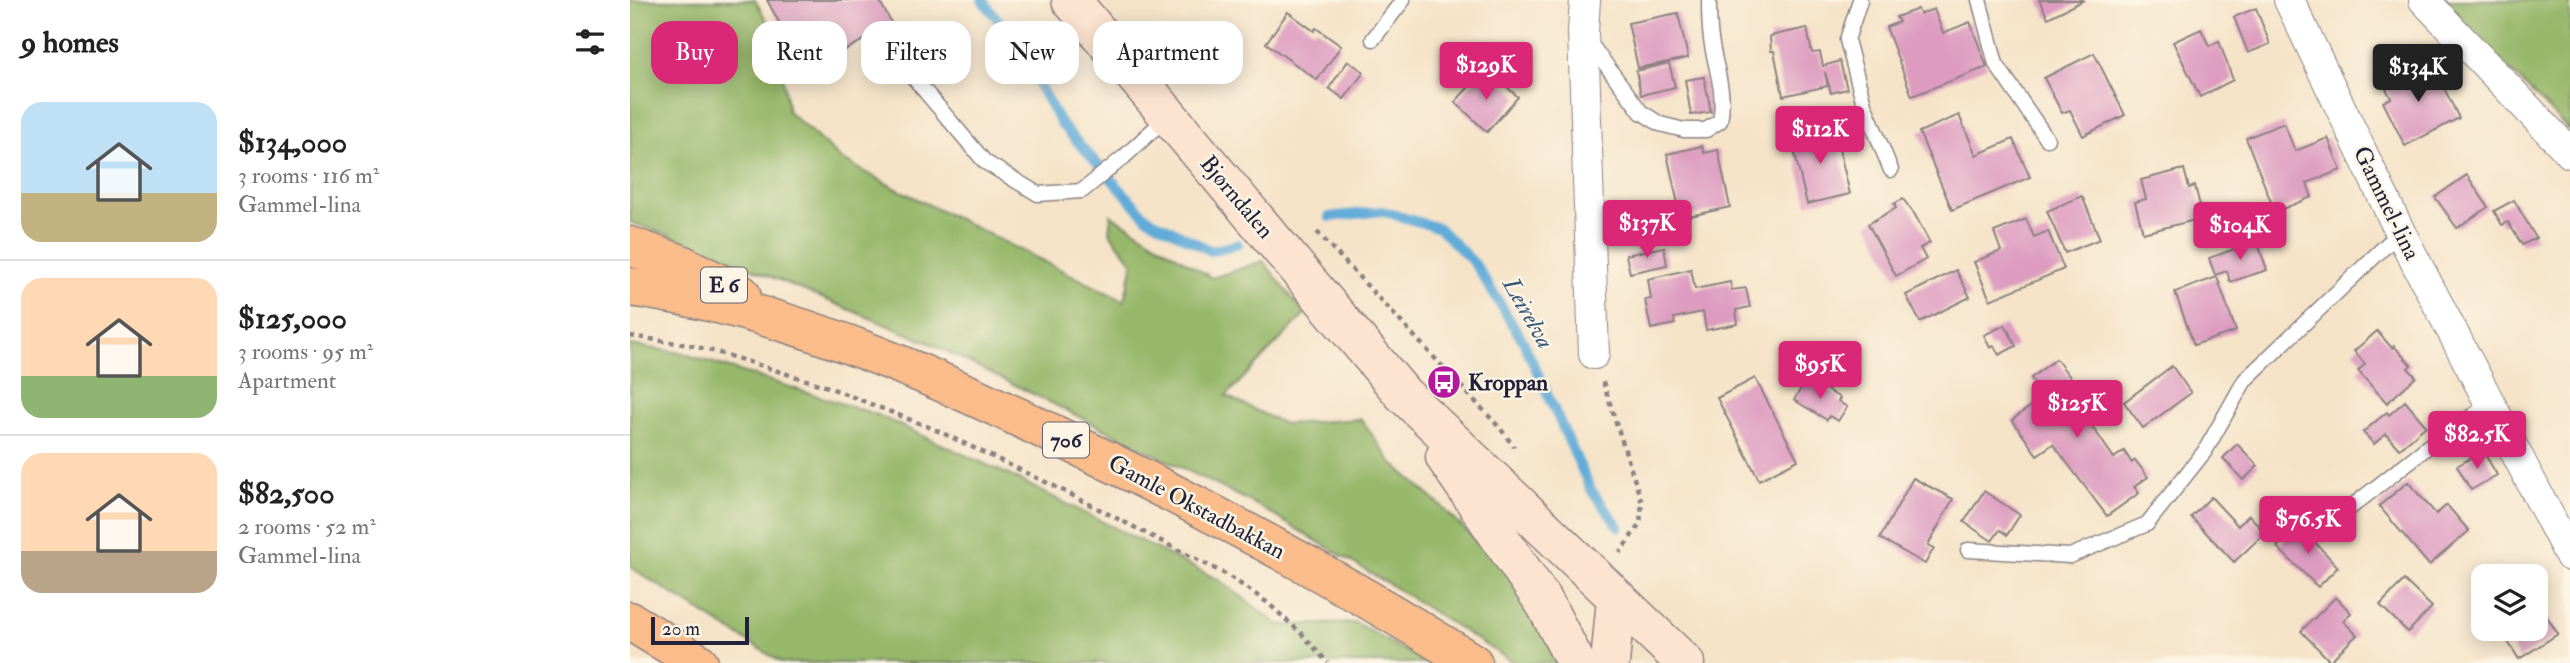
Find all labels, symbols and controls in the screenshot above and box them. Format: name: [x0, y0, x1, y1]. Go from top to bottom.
chip: Buy: [651, 21, 738, 84]
chip: Rent: [752, 21, 847, 84]
chip: Filters: [861, 21, 971, 84]
chip: New: [985, 21, 1079, 84]
chip: Apartment: [1093, 21, 1243, 84]
icon: filters: [571, 23, 609, 61]
text: 9 homes: [21, 24, 119, 61]
pin: $129K: [1437, 42, 1535, 102]
pin: $134K: [2369, 44, 2467, 104]
text: $129K: [1456, 50, 1516, 79]
text: $134K: [2389, 52, 2447, 81]
pin: $112K: [1771, 106, 1869, 166]
text: $112K: [1791, 114, 1849, 143]
text: $134,000: [238, 124, 347, 161]
icon: home: [77, 130, 161, 214]
street label: Gammel-lina: [2347, 141, 2427, 265]
street label: Bjørndalen: [1194, 149, 1280, 245]
text: 3 rooms · 116 m²: [238, 161, 379, 190]
text: Gammel-lina: [238, 190, 361, 219]
pin: $137K: [1598, 201, 1696, 260]
pin: $104K: [2191, 202, 2289, 262]
text: $137K: [1619, 208, 1675, 237]
text: $104K: [2209, 210, 2271, 239]
road number: E 6: [701, 268, 747, 302]
water label: Leirelva: [1495, 271, 1561, 354]
text: $125,000: [238, 300, 347, 337]
icon: home: [77, 306, 161, 390]
text: 3 rooms · 95 m²: [238, 337, 373, 366]
pin: $95K: [1779, 342, 1861, 401]
text: $95K: [1795, 349, 1846, 378]
bus stop icon: Kroppan: [1425, 363, 1463, 401]
text: Apartment: [238, 366, 336, 395]
place label: Kroppan: [1468, 368, 1548, 398]
pin: $125K: [2028, 380, 2126, 440]
text: $125K: [2047, 388, 2107, 417]
pin: $82.5K: [2420, 412, 2534, 471]
text: $82.5K: [2444, 419, 2510, 448]
road number: 706: [1043, 422, 1089, 458]
street label: Gamle Okstadbakkan: [1104, 448, 1291, 566]
text: $82,500: [238, 475, 335, 512]
icon: home: [77, 481, 161, 565]
pin: $76.5K: [2251, 496, 2365, 556]
text: $76.5K: [2275, 504, 2341, 533]
text: 2 rooms · 52 m²: [238, 512, 376, 541]
text: Gammel-lina: [238, 541, 361, 570]
map controls: [2471, 564, 2548, 641]
button: layers: [2471, 564, 2548, 641]
scale bar: [651, 614, 749, 646]
text: 20 m: [662, 617, 700, 641]

